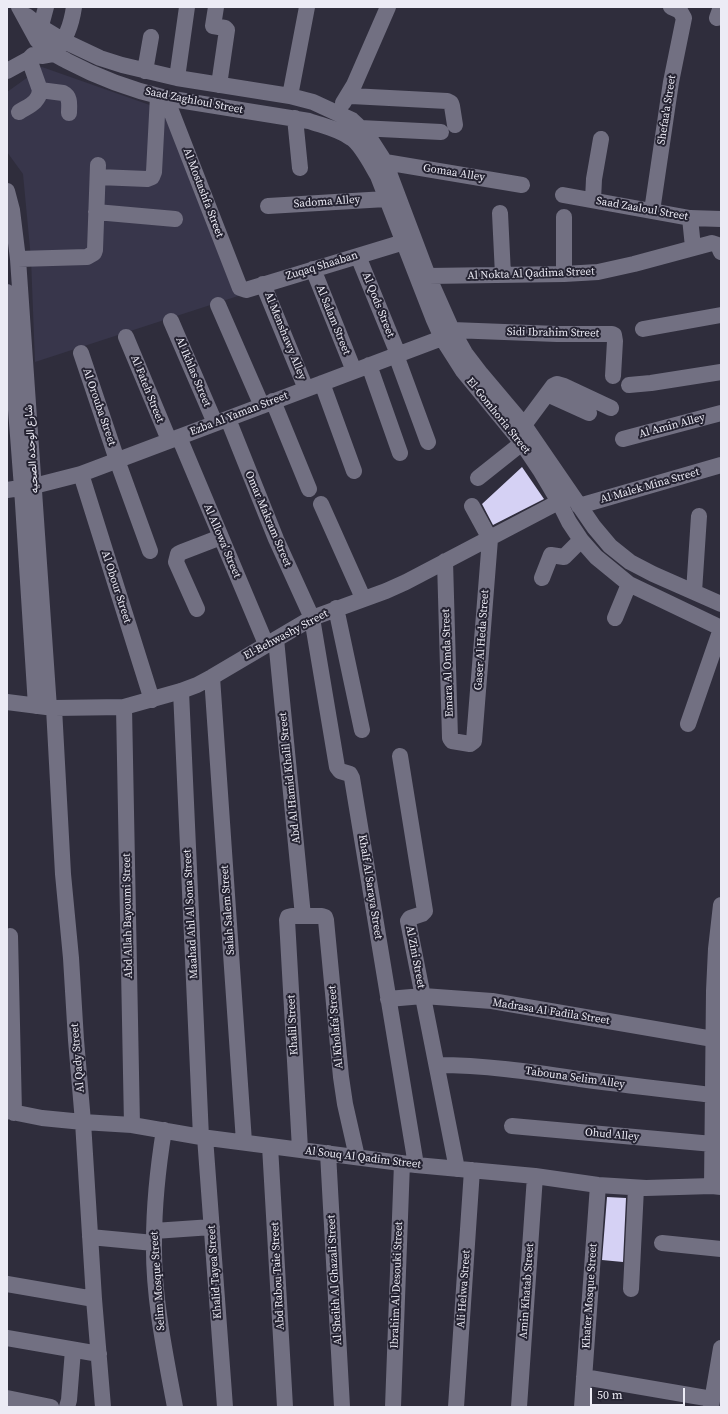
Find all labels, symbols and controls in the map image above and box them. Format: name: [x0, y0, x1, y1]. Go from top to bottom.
street label: Shefaa'a Street: [655, 74, 679, 146]
street label: Saad Zaghloul Street: [144, 85, 244, 117]
street label: Al Mostashfa Street: [180, 146, 226, 240]
street label: Gomaa Alley: [422, 162, 486, 184]
street label: Sadoma Alley: [293, 193, 361, 211]
street label: Saad Zaaloul Street: [595, 194, 689, 224]
street label: Zuqaq Shaaban: [284, 249, 360, 283]
street label: Al Nokta Al Qadima Street: [467, 265, 595, 283]
street label: Al Qods Street: [359, 271, 397, 339]
street label: Al Salam Street: [313, 283, 353, 357]
street label: Al Menshawy Alley: [261, 290, 309, 382]
street label: Sidi Ibrahim Street: [507, 326, 599, 340]
street label: Al Ikhlas Street: [172, 335, 214, 409]
street label: Al Fateh Street: [128, 353, 166, 425]
street label: Al Orouba Street: [80, 367, 118, 447]
street label: El-Gomhoria Street: [463, 375, 533, 457]
street label: Ezba Al Yaman Street: [188, 389, 290, 439]
street label: شارع الوحده الصحيه: [22, 404, 42, 494]
street label: Al Amin Alley: [638, 411, 706, 441]
street label: Al Malek Mina Street: [599, 466, 701, 506]
street label: Omar Makram Street: [242, 469, 294, 569]
street label: Al Allowa' Street: [200, 502, 244, 580]
street label: Al Obour Street: [98, 549, 134, 625]
street label: Gaser Al Heda Street: [472, 589, 492, 691]
street label: El-Behwashy Street: [242, 607, 330, 663]
street label: Emara Al Omda Street: [440, 609, 456, 717]
street label: Abd Al Hamid Khalil Street: [277, 712, 303, 844]
street label: Khalf Al Saraya Street: [355, 834, 385, 940]
street label: Maahad Ahl Al Sona Street: [181, 849, 201, 979]
street label: Abd Allah Bayoumi Street: [120, 853, 136, 979]
street label: Salah Salem Street: [218, 865, 238, 955]
street label: Al Zini Street: [402, 925, 428, 989]
street label: Al Kholafa' Street: [326, 985, 346, 1069]
street label: Khalil Street: [285, 995, 301, 1055]
street label: Madrasa Al Fadila Street: [491, 996, 611, 1028]
street label: Al Qady Street: [68, 1023, 88, 1093]
street label: Tabouna Selim Alley: [524, 1064, 626, 1092]
street label: Ohud Alley: [584, 1126, 640, 1144]
street label: Al Souq Al Qadim Street: [304, 1144, 422, 1172]
street label: Al Sheikh Al Ghazali Street: [325, 1215, 345, 1345]
street label: Ibrahim Al Desouki Street: [388, 1221, 406, 1349]
street label: Abd Rabou Taie Street: [269, 1222, 287, 1330]
street label: Khalid Tayea Street: [205, 1225, 225, 1319]
street label: Selim Mosque Street: [148, 1231, 168, 1331]
street label: Amin Khatab Street: [517, 1243, 537, 1339]
street label: Khater Mosque Street: [580, 1243, 600, 1349]
street label: Ali Helwa Street: [455, 1249, 473, 1329]
scale bar: [592, 1380, 687, 1406]
text: 50 m: [597, 1387, 623, 1403]

